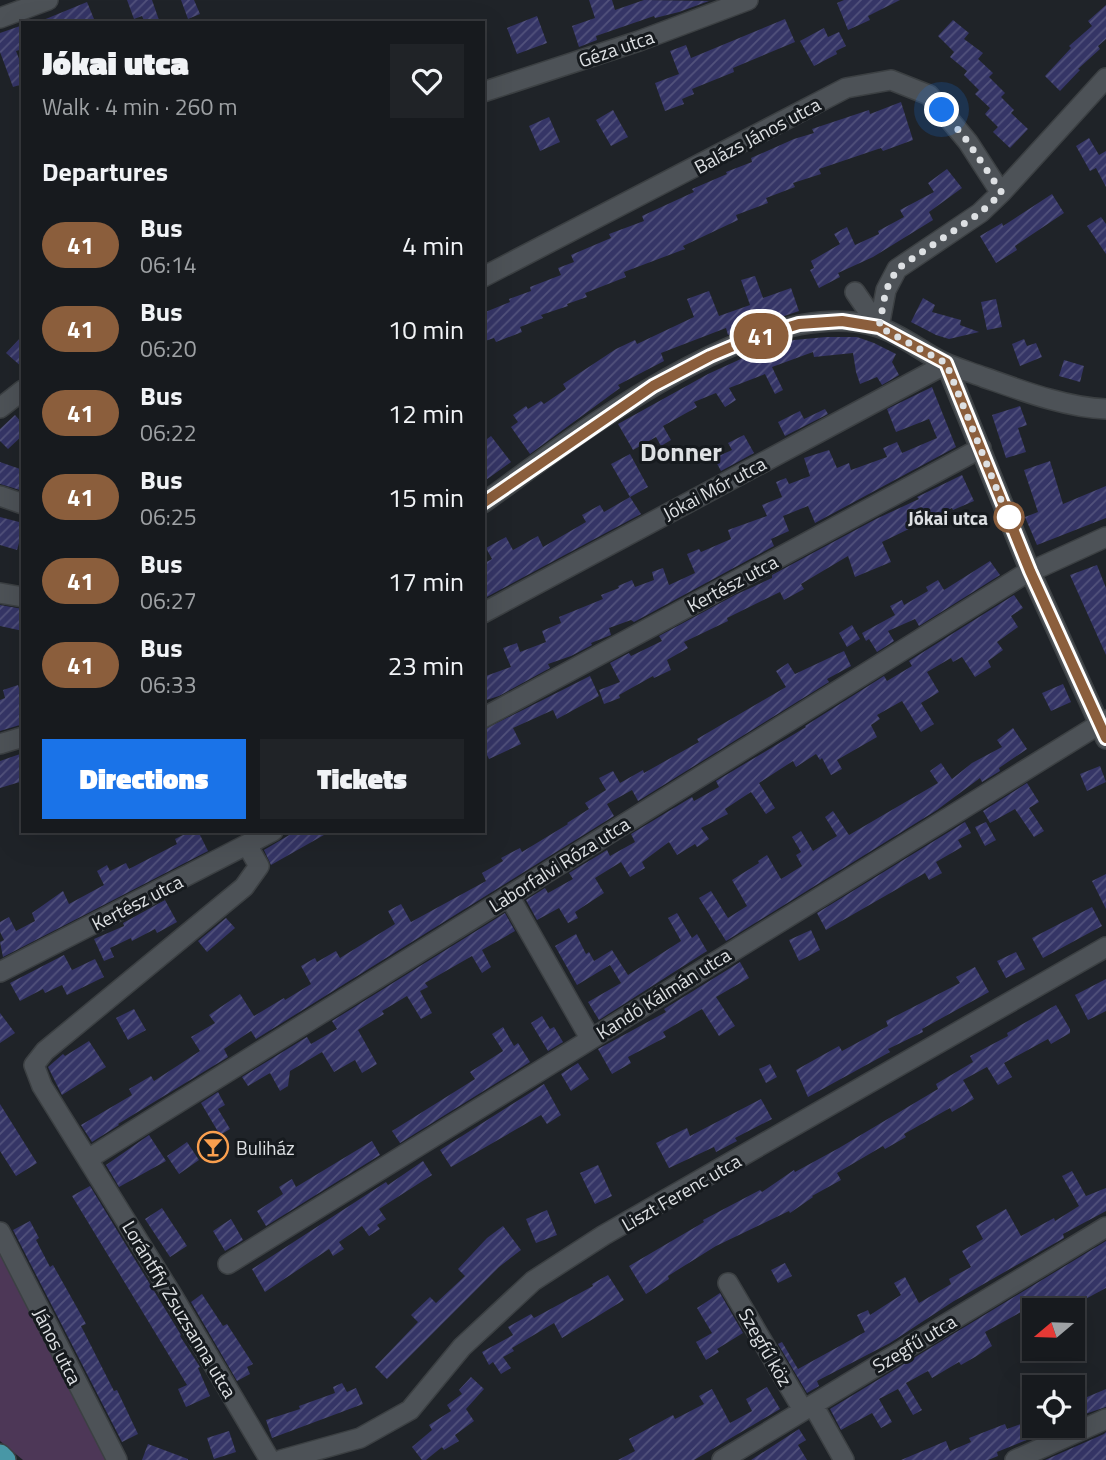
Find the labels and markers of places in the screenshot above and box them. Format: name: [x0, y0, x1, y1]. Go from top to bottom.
marker: Jókai utca: [994, 502, 1024, 532]
place label: Jókai utca: [908, 503, 988, 532]
bar icon: Buliház: [196, 1130, 230, 1164]
place label: Buliház: [236, 1133, 295, 1162]

